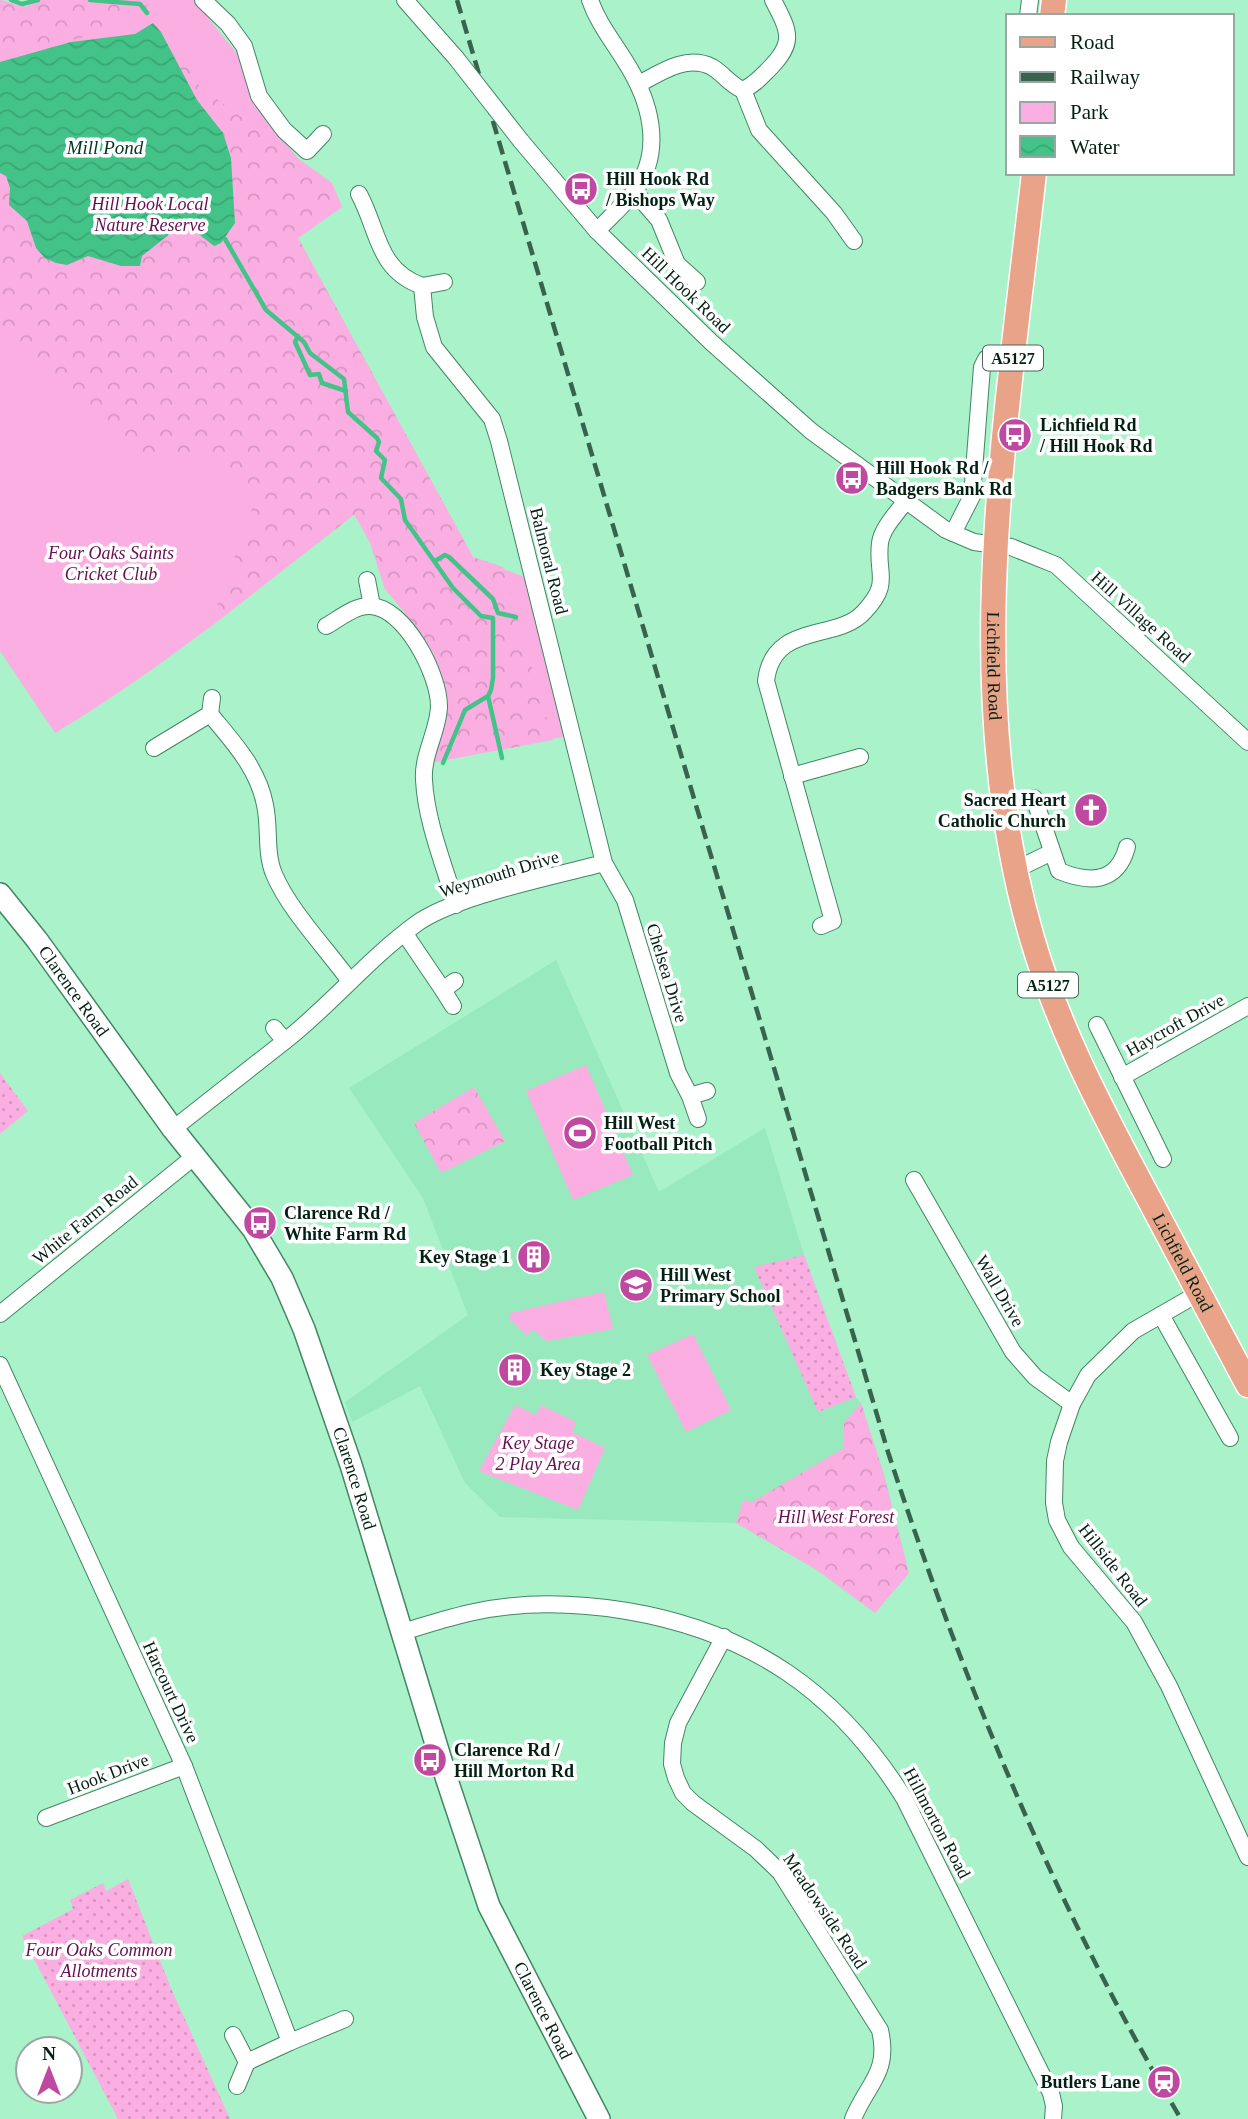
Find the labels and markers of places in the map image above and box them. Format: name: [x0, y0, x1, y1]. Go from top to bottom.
place label: Hill Hook Rd / Bishops Way: [605, 169, 715, 210]
bus stop icon: Hill Hook Rd / Bishops Way: [562, 170, 600, 208]
place label: Lichfield Rd / Hill Hook Rd: [1039, 415, 1153, 456]
bus stop icon: Lichfield Rd / Hill Hook Rd: [996, 416, 1034, 454]
place label: Hill Hook Rd / Badgers Bank Rd: [876, 458, 1012, 499]
bus stop icon: Hill Hook Rd / Badgers Bank Rd: [833, 459, 871, 497]
place label: Sacred Heart Catholic Church: [938, 790, 1066, 831]
church icon: Sacred Heart Catholic Church: [1072, 791, 1110, 829]
place label: Hill West Football Pitch: [604, 1113, 713, 1154]
sports icon: Hill West Football Pitch: [561, 1114, 599, 1152]
place label: Clarence Rd / White Farm Rd: [284, 1203, 406, 1244]
bus stop icon: Clarence Rd / White Farm Rd: [241, 1204, 279, 1242]
building icon: Key Stage 1: [515, 1238, 553, 1276]
place label: Key Stage 1: [419, 1247, 510, 1267]
place label: Hill West Primary School: [660, 1265, 780, 1306]
school or university icon: Hill West Primary School: [617, 1266, 655, 1304]
building icon: Key Stage 2: [496, 1351, 534, 1389]
place label: Key Stage 2: [540, 1360, 631, 1380]
place label: Clarence Rd / Hill Morton Rd: [454, 1740, 574, 1781]
bus stop icon: Clarence Rd / Hill Morton Rd: [411, 1741, 449, 1779]
station icon: Butlers Lane: [1145, 2063, 1183, 2101]
place label: Butlers Lane: [1040, 2072, 1140, 2092]

